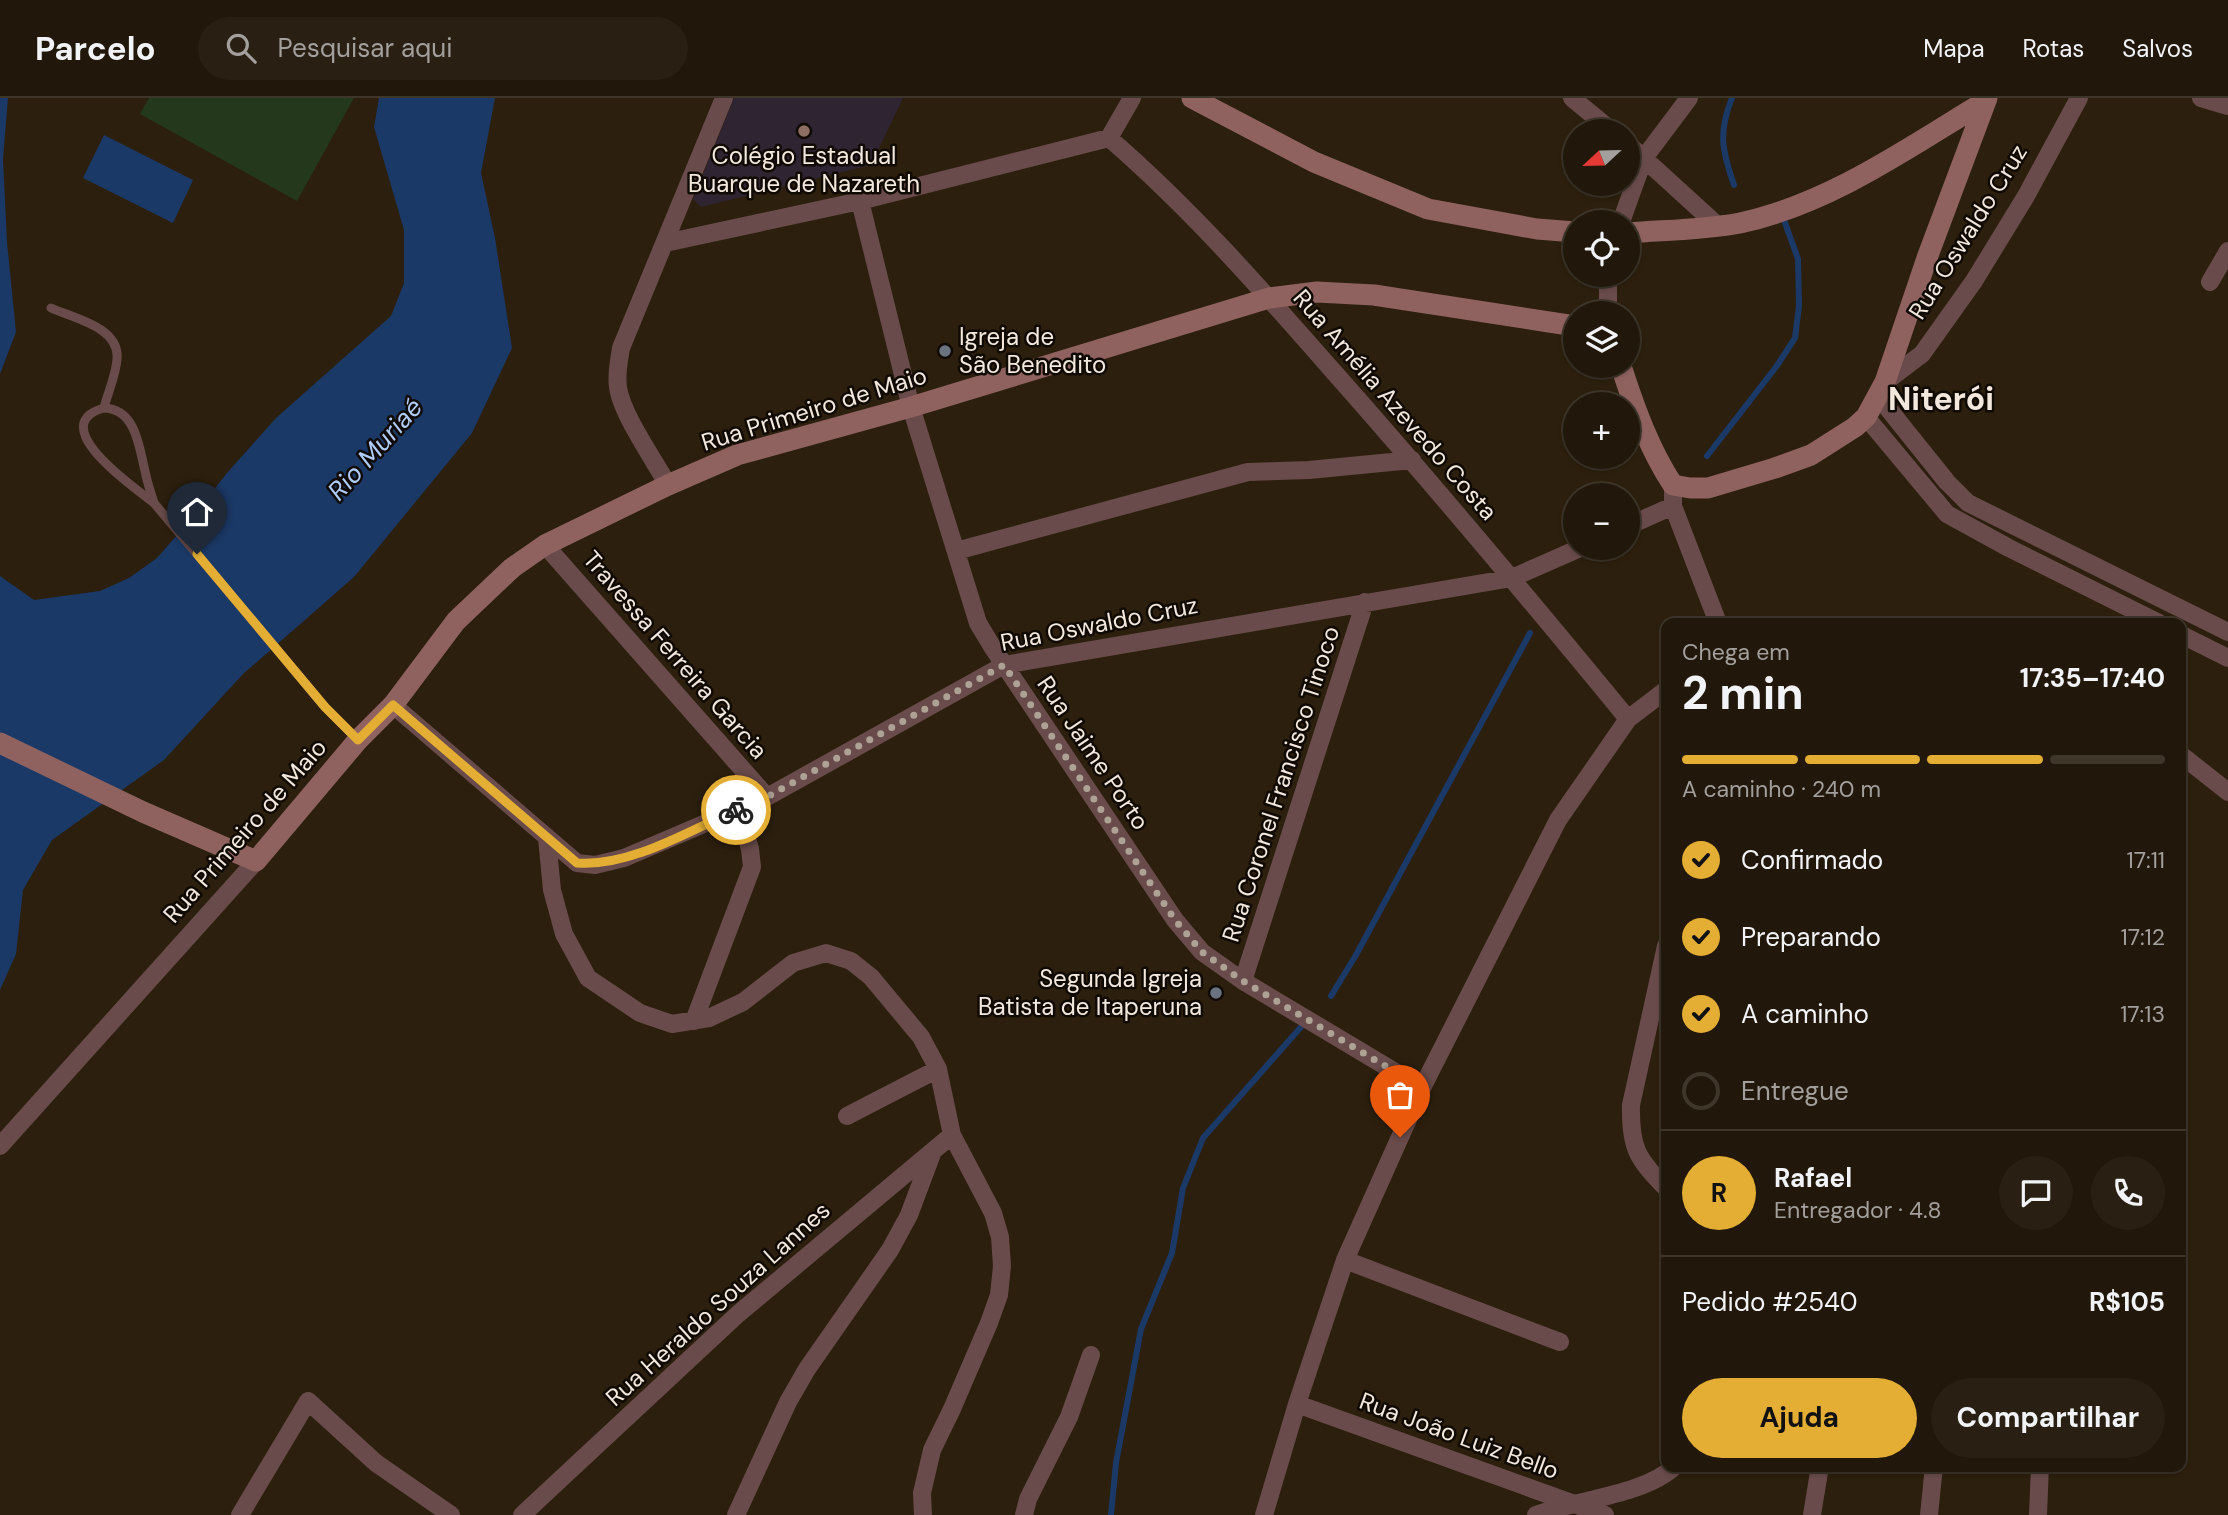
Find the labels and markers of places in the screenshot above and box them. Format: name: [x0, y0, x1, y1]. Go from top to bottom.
marker: Colégio Estadual Buarque de Nazareth: [796, 123, 812, 139]
place label: Colégio Estadual Buarque de Nazareth: [688, 140, 920, 199]
place label: Igreja de São Benedito: [959, 321, 1106, 380]
marker: Igreja de São Benedito: [937, 343, 953, 359]
pin: [167, 482, 227, 554]
place label: Segunda Igreja Batista de Itaperuna: [978, 963, 1202, 1022]
marker: Segunda Igreja Batista de Itaperuna: [1208, 985, 1224, 1001]
pin: [1370, 1065, 1430, 1137]

